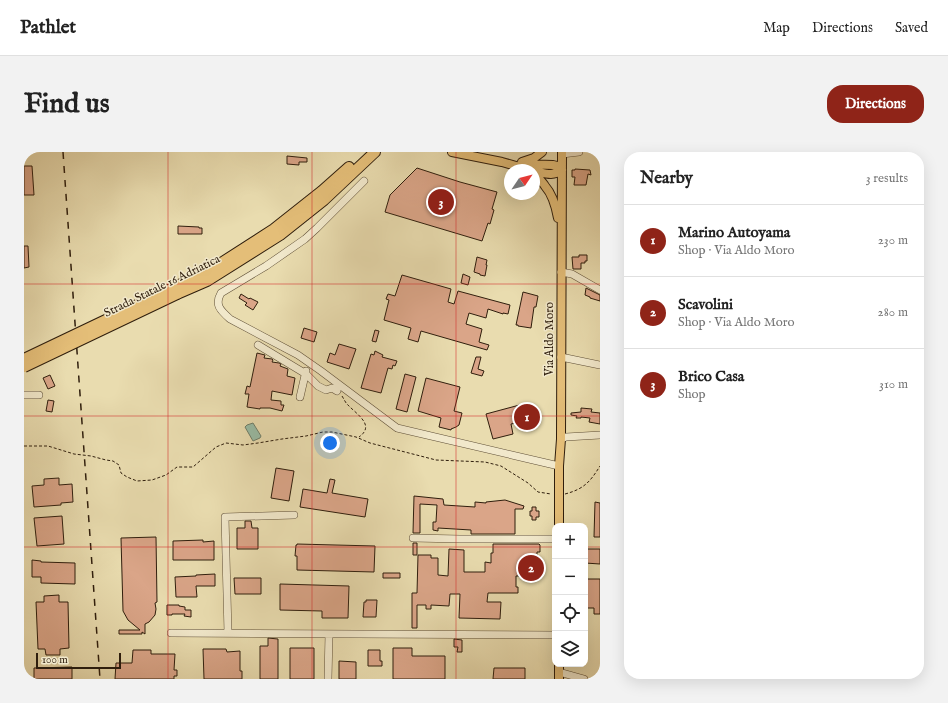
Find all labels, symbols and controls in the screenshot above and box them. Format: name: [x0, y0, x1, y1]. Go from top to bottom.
text: Pathlet: [20, 16, 76, 40]
text: Map: [763, 19, 790, 37]
text: Directions: [812, 19, 873, 37]
text: Saved: [895, 19, 928, 37]
button: Directions: [827, 85, 924, 123]
text: Find us: [24, 87, 110, 122]
north arrow: [504, 164, 540, 200]
text: Nearby: [640, 168, 693, 189]
text: 3 results: [866, 170, 908, 187]
pin: 3: [428, 187, 454, 217]
text: Marino Autoyama: [678, 223, 790, 242]
text: 1: [651, 232, 655, 249]
text: 230 m: [878, 232, 908, 249]
text: Shop · Via Aldo Moro: [678, 242, 794, 259]
street label: Strada Statale 16 Adriatica: [102, 251, 223, 321]
text: Scavolini: [678, 295, 733, 314]
street label: Via Aldo Moro: [542, 301, 557, 377]
text: 2: [650, 304, 656, 321]
text: 280 m: [878, 304, 908, 321]
text: Shop · Via Aldo Moro: [678, 314, 794, 331]
text: Brico Casa: [678, 367, 744, 386]
text: 3: [651, 376, 655, 393]
text: 310 m: [879, 376, 908, 393]
text: Shop: [678, 386, 706, 403]
pin: 1: [514, 402, 540, 432]
your location: [320, 433, 340, 453]
map controls: [552, 523, 588, 667]
button: +: [552, 523, 588, 559]
pin: 2: [518, 553, 544, 583]
button: −: [552, 559, 588, 595]
button: locate: [552, 595, 588, 631]
button: layers: [552, 631, 588, 667]
scale bar: [36, 651, 121, 670]
text: 100 m: [42, 653, 68, 667]

